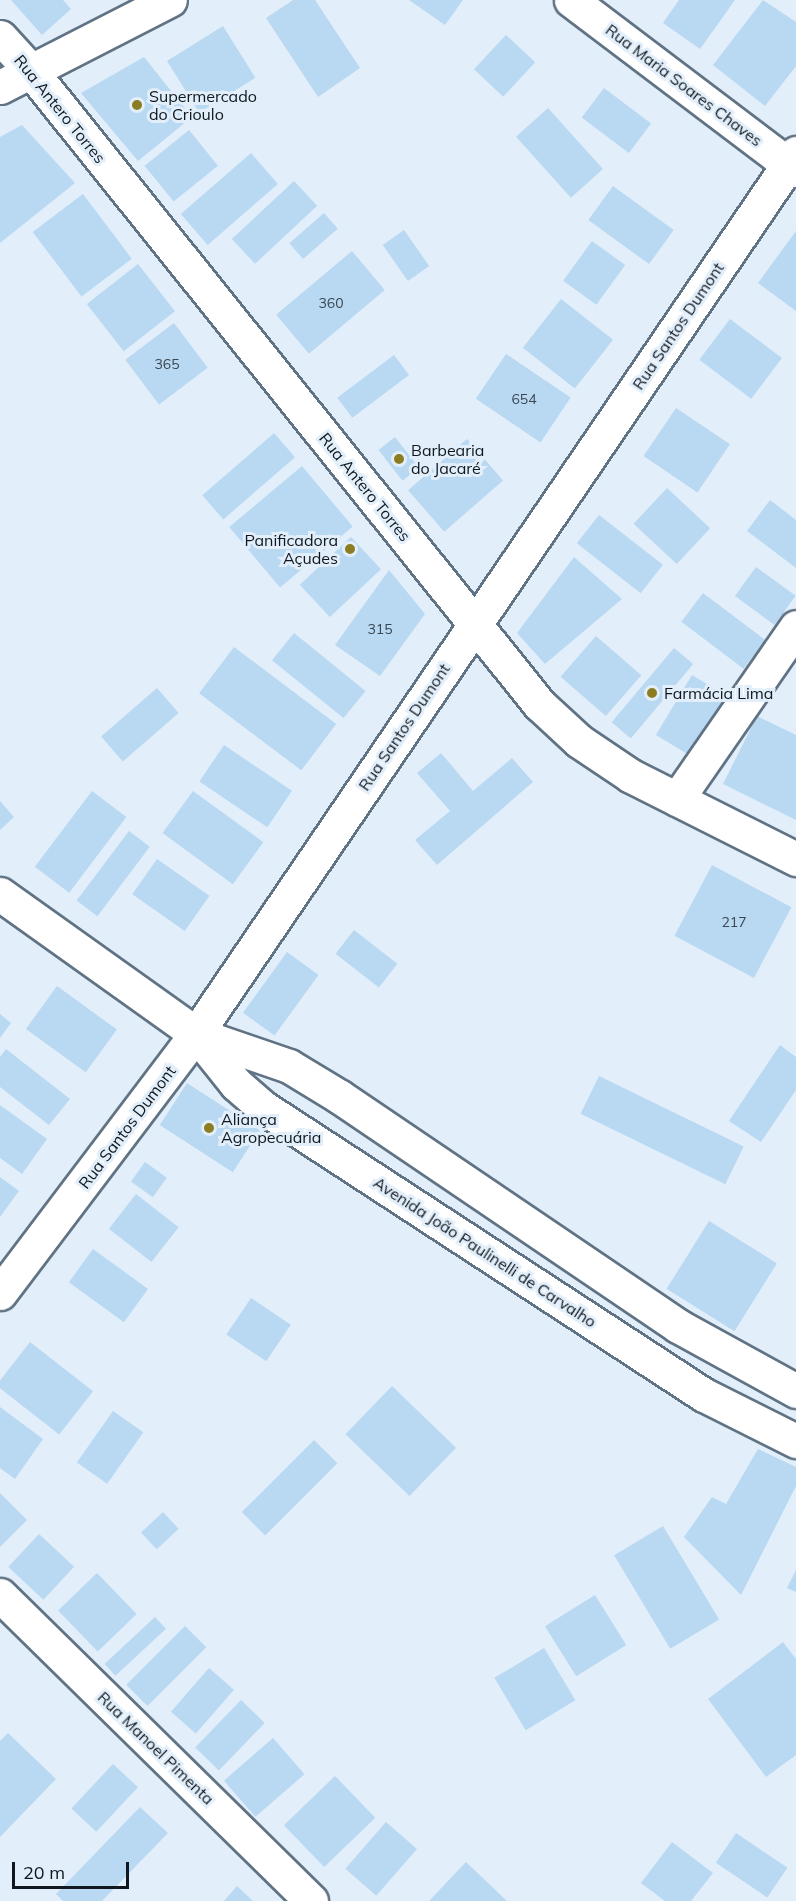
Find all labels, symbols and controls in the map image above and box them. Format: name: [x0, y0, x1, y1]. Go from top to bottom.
street label: Rua Maria Soares Chaves: [602, 20, 766, 150]
street label: Rua Antero Torres: [10, 51, 110, 167]
place label: Supermercado do Crioulo: [149, 86, 257, 124]
marker: Supermercado do Crioulo: [130, 98, 144, 112]
street label: Rua Santos Dumont: [628, 259, 728, 393]
house number: 360: [318, 295, 344, 311]
house number: 365: [154, 356, 180, 372]
house number: 654: [511, 391, 537, 407]
street label: Rua Antero Torres: [315, 429, 415, 545]
place label: Barbearia do Jacaré: [411, 440, 484, 478]
marker: Barbearia do Jacaré: [392, 452, 406, 466]
place label: Panificadora Açudes: [244, 530, 338, 568]
marker: Panificadora Açudes: [343, 542, 357, 556]
house number: 315: [367, 621, 393, 637]
street label: Rua Santos Dumont: [354, 660, 454, 794]
place label: Farmácia Lima: [664, 683, 773, 703]
marker: Farmácia Lima: [645, 686, 659, 700]
house number: 217: [721, 914, 747, 930]
street label: Rua Santos Dumont: [74, 1062, 180, 1192]
place label: Aliança Agropecuária: [221, 1109, 321, 1147]
marker: Aliança Agropecuária: [202, 1121, 216, 1135]
street label: Avenida João Paulinelli de Carvalho: [370, 1173, 600, 1331]
street label: Rua Manoel Pimenta: [94, 1688, 218, 1808]
scale bar: [15, 1850, 132, 1888]
text: 20 m: [23, 1861, 65, 1884]

